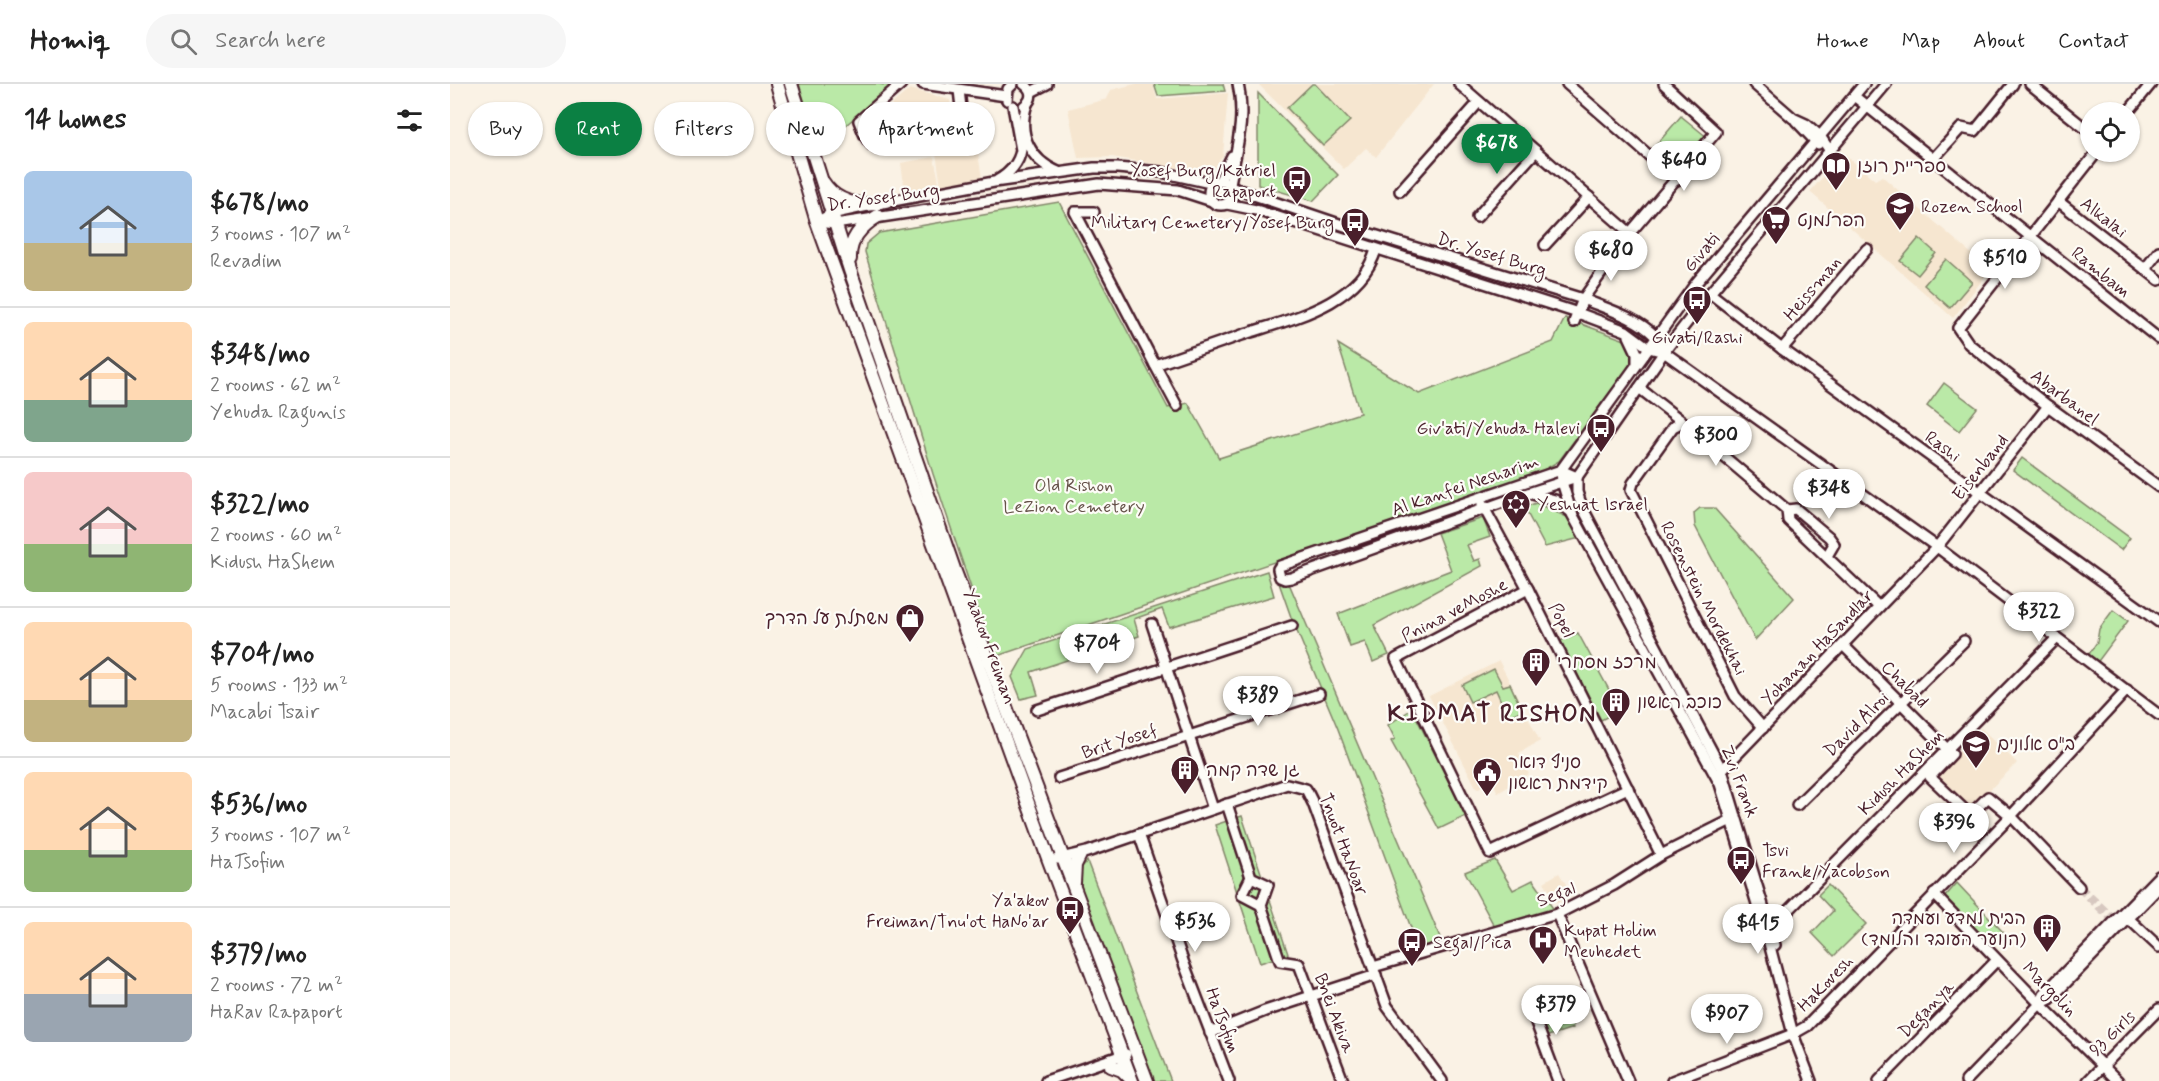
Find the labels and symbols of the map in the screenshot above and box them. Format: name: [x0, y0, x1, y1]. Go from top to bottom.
pin: $678: [1461, 124, 1533, 175]
pin: $640: [1648, 141, 1720, 192]
library icon: ספריית רוזן: [1820, 150, 1852, 192]
place label: ספריית רוזן: [1857, 155, 1946, 179]
place label: Yosef Burg/Katriel Rapaport: [1130, 159, 1276, 204]
bus stop icon: Yosef Burg/Katriel Rapaport: [1281, 164, 1313, 206]
street label: Dr. Yosef Burg: [826, 178, 941, 219]
school or university icon: Rozen School: [1884, 190, 1916, 232]
street label: Alkalai: [2075, 192, 2132, 244]
place label: Rozen School: [1921, 195, 2023, 219]
supermarket icon: הפרלמנט: [1760, 204, 1792, 246]
bus stop icon: Military Cemetery/Yosef Burg: [1339, 206, 1371, 248]
place label: הפרלמנט: [1797, 209, 1865, 233]
place label: Military Cemetery/Yosef Burg: [1091, 211, 1334, 236]
street label: Dr. Yosef Burg: [1434, 227, 1549, 284]
street label: Givati: [1678, 228, 1725, 277]
pin: $680: [1575, 231, 1647, 282]
pin: $510: [1969, 239, 2041, 290]
street label: Rambam: [2066, 242, 2135, 304]
street label: Heissman: [1779, 251, 1847, 326]
bus stop icon: Givati/Rashi: [1681, 284, 1713, 326]
place label: Givati/Rashi: [1651, 326, 1743, 350]
street label: Abarbanel: [2025, 364, 2103, 431]
bus stop icon: Giv'ati/Yehuda Halevi: [1585, 412, 1617, 454]
pin: $300: [1680, 416, 1752, 467]
place label: Giv'ati/Yehuda Halevi: [1416, 417, 1580, 441]
street label: Rashi: [1920, 426, 1965, 468]
street label: Eisenband: [1947, 429, 2014, 506]
street label: Al Kanfei Nesharim: [1388, 449, 1542, 522]
pin: $348: [1793, 469, 1865, 520]
park label: Old Rishon LeZion Cemetery: [1003, 474, 1145, 519]
synagogue icon: Yeshuat Israel: [1500, 488, 1532, 530]
place label: Yeshuat Israel: [1537, 493, 1648, 517]
street label: Rosenstein Mordekhai: [1654, 517, 1752, 679]
street label: Pnina veMoshe: [1397, 573, 1512, 649]
street label: Yohanan HaSandlar: [1756, 584, 1880, 711]
street label: Yaakov Freiman: [957, 585, 1021, 708]
pin: $322: [2003, 592, 2075, 643]
street label: Popel: [1542, 599, 1580, 642]
shop icon: משתלת על הדרך: [894, 602, 926, 644]
place label: משתלת על הדרך: [765, 607, 889, 631]
pin: $704: [1061, 624, 1133, 675]
building icon: מרכז מסחרי: [1520, 646, 1552, 688]
place label: מרכז מסחרי: [1557, 651, 1657, 675]
street label: Chabad: [1875, 656, 1933, 714]
pin: $389: [1222, 676, 1294, 727]
building icon: כוכב ראשון: [1600, 686, 1632, 728]
street label: David Alroi: [1819, 687, 1895, 763]
place label: כוכב ראשון: [1637, 691, 1722, 715]
district label: KIDMAT RISHON: [1387, 699, 1597, 730]
street label: Brit Yosef: [1079, 719, 1160, 765]
street label: Kidush HaShem: [1853, 724, 1950, 821]
school or university icon: ב"ס אלונים: [1960, 728, 1992, 770]
place label: ב"ס אלונים: [1997, 733, 2075, 757]
street label: Zvi Frank: [1714, 742, 1764, 821]
place label: סניף דואר קידמת ראשון: [1508, 751, 1608, 796]
building icon: גן שדה קמה: [1169, 754, 1201, 796]
public building icon: סניף דואר קידמת ראשון: [1471, 756, 1503, 798]
place label: גן שדה קמה: [1206, 759, 1300, 783]
street label: Tnuot HaNoar: [1313, 790, 1374, 899]
pin: $396: [1918, 803, 1990, 854]
place label: Tsvi Frank/Yacobson: [1762, 839, 1890, 884]
bus stop icon: Tsvi Frank/Yacobson: [1725, 844, 1757, 886]
street label: Segal: [1533, 876, 1580, 915]
place label: Ya'akov Freiman/Tnu'ot HaNo'ar: [866, 889, 1049, 934]
bus stop icon: Ya'akov Freiman/Tnu'ot HaNo'ar: [1054, 894, 1086, 936]
pin: $536: [1159, 902, 1231, 953]
pin: $415: [1722, 904, 1794, 955]
place label: הבית למדע ועמדה (הנוער העובד והלומד): [1861, 907, 2027, 952]
building icon: הבית למדע ועמדה (הנוער העובד והלומד): [2031, 912, 2063, 954]
place label: Kupat Holim Meuhedet: [1564, 919, 1657, 964]
hospital icon: Kupat Holim Meuhedet: [1527, 924, 1559, 966]
bus stop icon: Segal/Pica: [1396, 926, 1428, 968]
place label: Segal/Pica: [1433, 931, 1512, 957]
street label: HaKovesh: [1792, 950, 1859, 1018]
street label: Margolin: [2016, 957, 2082, 1023]
street label: Bnei Akiva: [1308, 970, 1360, 1057]
street label: Deganya: [1893, 976, 1962, 1045]
street label: HaTsofim: [1199, 984, 1245, 1056]
pin: $379: [1520, 985, 1592, 1036]
pin: $907: [1691, 994, 1763, 1045]
street label: 93 Girls: [2084, 1005, 2141, 1062]

